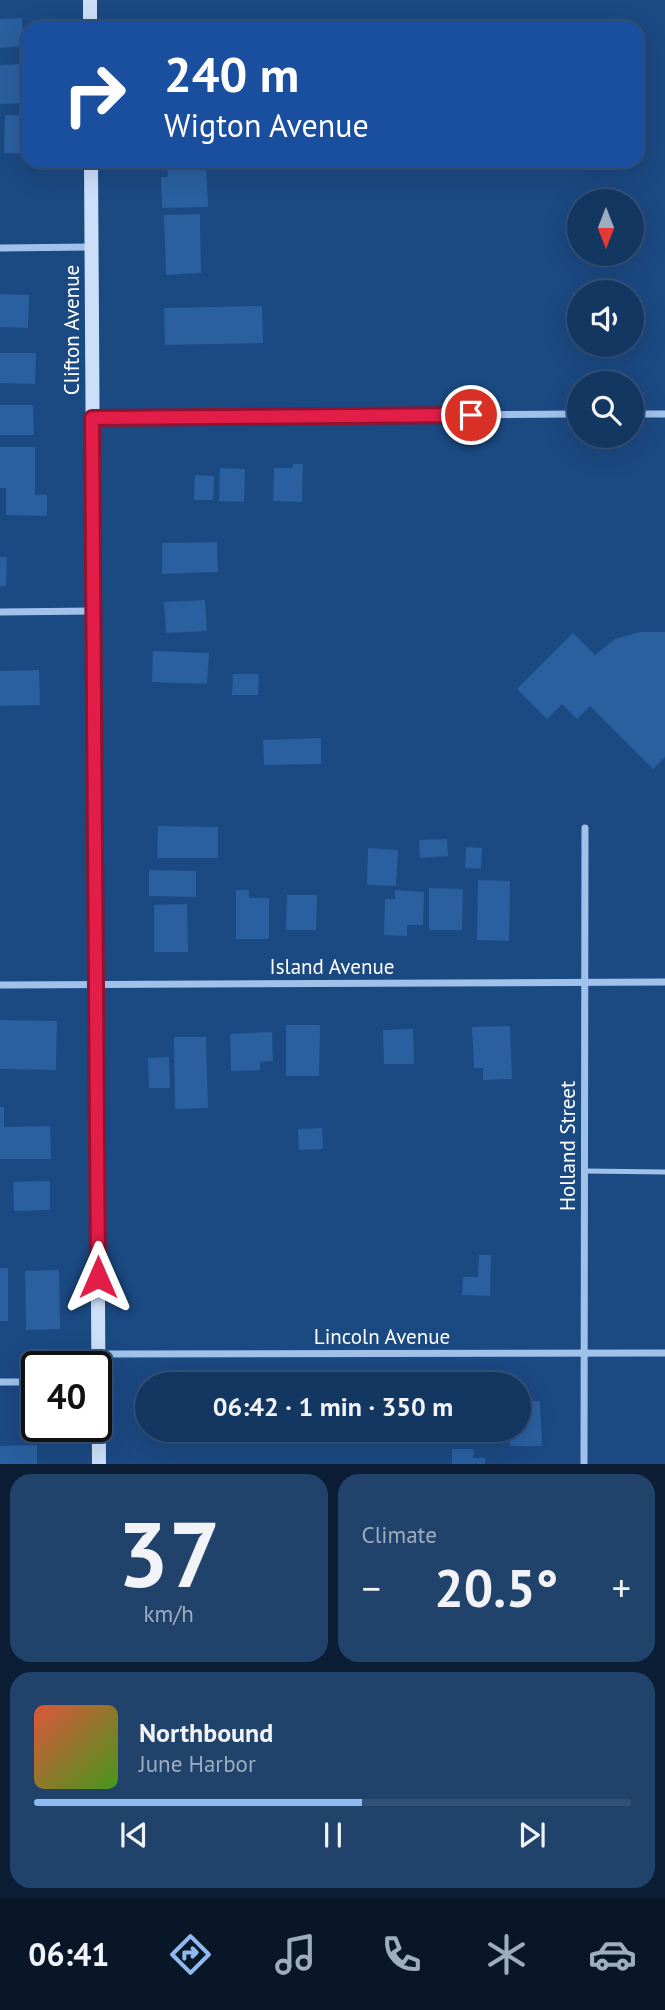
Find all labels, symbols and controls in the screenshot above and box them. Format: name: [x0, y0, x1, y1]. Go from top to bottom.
text: 240 m: [164, 42, 299, 106]
icon: right: [49, 49, 140, 140]
text: Wigton Avenue: [164, 104, 369, 146]
north arrow: [567, 189, 644, 266]
map controls: [567, 189, 644, 448]
street label: Clifton Avenue: [58, 265, 85, 395]
button: sound: [567, 280, 644, 357]
button: search: [567, 371, 644, 448]
pin: [441, 385, 501, 445]
icon: arrive: [452, 396, 490, 434]
street label: Island Avenue: [270, 953, 394, 980]
street label: Holland Street: [554, 1081, 581, 1211]
position arrow: [61, 1240, 135, 1314]
street label: Lincoln Avenue: [314, 1323, 450, 1350]
speed limit sign: 40: [21, 1351, 112, 1442]
text: 06:42 · 1 min · 350 m: [213, 1390, 453, 1423]
text: 37: [117, 1494, 220, 1612]
text: Climate: [362, 1520, 437, 1549]
text: 20.5°: [434, 1554, 558, 1621]
text: −: [362, 1563, 381, 1612]
text: +: [612, 1563, 631, 1612]
text: km/h: [144, 1599, 194, 1628]
text: Northbound: [139, 1716, 273, 1749]
text: June Harbor: [139, 1749, 256, 1778]
icon: previous: [115, 1816, 153, 1854]
icon: pause: [314, 1816, 352, 1854]
icon: next: [513, 1816, 551, 1854]
icon: directions: [166, 1930, 215, 1979]
icon: music: [271, 1930, 320, 1979]
icon: phone: [377, 1930, 426, 1979]
icon: climate: [482, 1930, 531, 1979]
icon: car: [588, 1930, 637, 1979]
text: 06:41: [28, 1933, 109, 1975]

